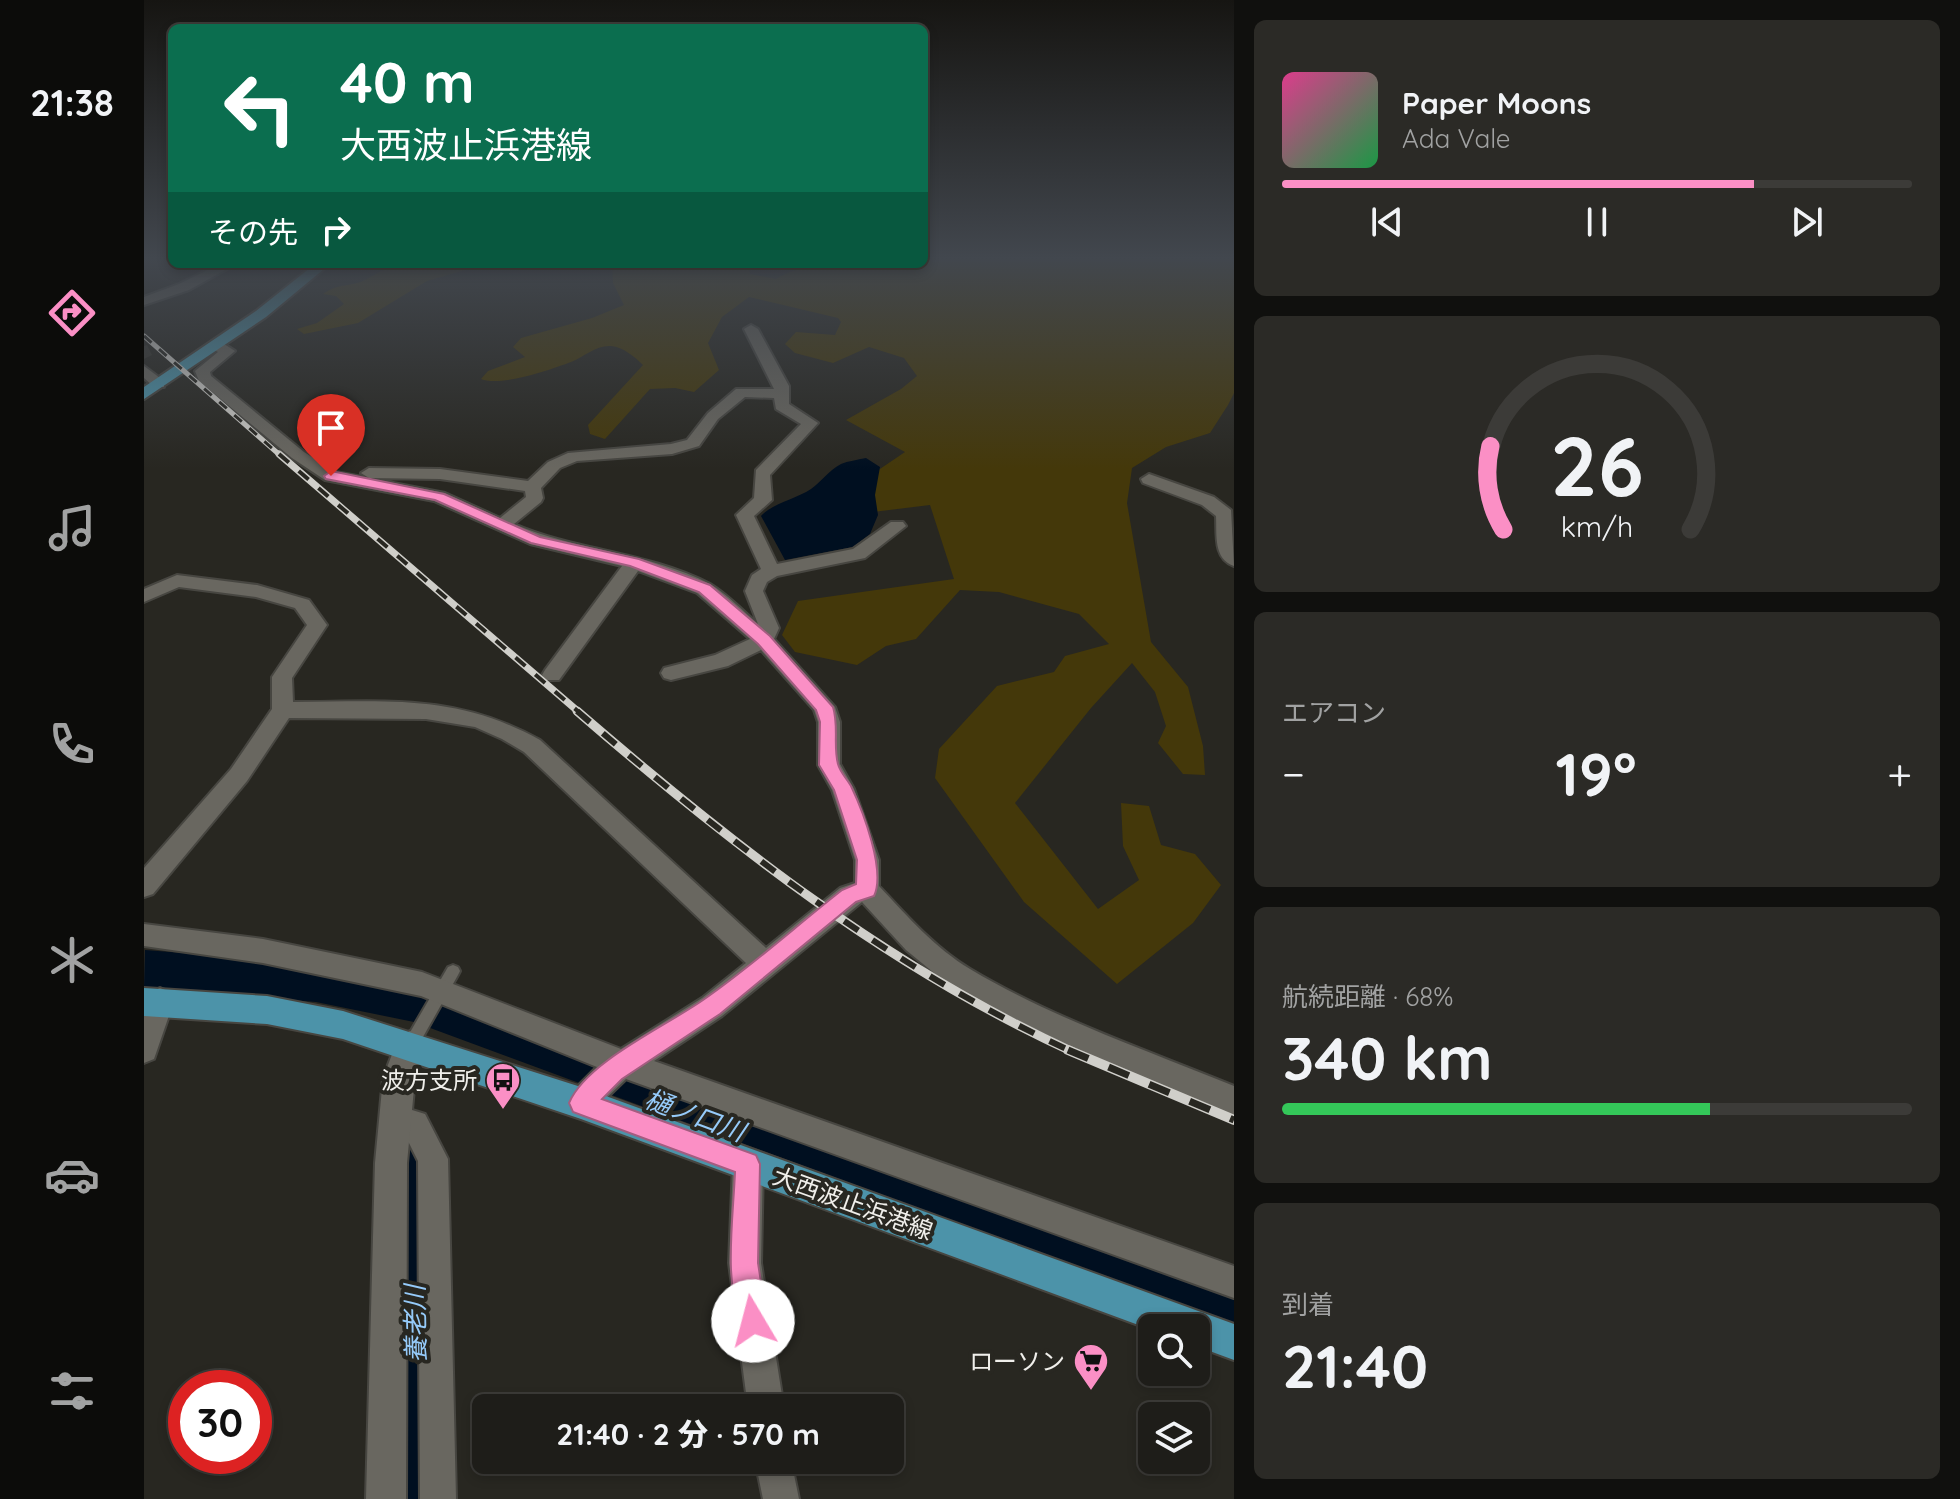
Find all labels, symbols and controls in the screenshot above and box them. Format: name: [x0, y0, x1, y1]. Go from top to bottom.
text: 40 m: [340, 47, 475, 117]
icon: left: [208, 56, 312, 160]
text: 21:38: [30, 80, 114, 125]
text: Paper Moons: [1402, 84, 1591, 122]
text: 大西波止浜港線: [340, 122, 592, 167]
text: Ada Vale: [1402, 122, 1511, 155]
icon: previous: [1365, 200, 1409, 244]
icon: pause: [1575, 200, 1619, 244]
icon: next: [1785, 200, 1829, 244]
icon: right: [314, 208, 358, 252]
text: その先: [208, 213, 298, 251]
icon: directions: [44, 285, 100, 341]
pin: [297, 394, 365, 476]
icon: arrive: [309, 406, 353, 450]
text: 26: [1550, 412, 1644, 516]
icon: music: [44, 500, 100, 556]
text: km/h: [1561, 508, 1633, 544]
text: エアコン: [1282, 696, 1386, 729]
icon: phone: [44, 716, 100, 772]
text: 19°: [1556, 736, 1637, 811]
text: −: [1282, 746, 1305, 801]
text: +: [1887, 746, 1912, 801]
icon: climate: [44, 932, 100, 988]
text: 航続距離 · 68%: [1282, 980, 1453, 1013]
text: 340 km: [1282, 1020, 1493, 1095]
bus stop icon: 波方支所: [484, 1061, 522, 1111]
place label: 波方支所: [381, 1065, 477, 1095]
water label: 樋ノ口川: [640, 1082, 752, 1149]
icon: car: [44, 1147, 100, 1203]
street label: 大西波止浜港線: [769, 1160, 937, 1246]
position arrow: [711, 1279, 795, 1363]
water label: 養老川: [398, 1282, 432, 1363]
text: 到着: [1282, 1288, 1334, 1321]
map controls: [1138, 1314, 1210, 1474]
button: search: [1138, 1314, 1210, 1386]
text: 21:40: [1282, 1328, 1428, 1403]
supermarket icon: ローソン: [1072, 1342, 1110, 1392]
place label: ローソン: [969, 1346, 1065, 1376]
icon: filters: [44, 1363, 100, 1419]
speed limit sign: 30: [168, 1370, 272, 1474]
button: layers: [1138, 1402, 1210, 1474]
text: 21:40 · 2 分 · 570 m: [556, 1415, 820, 1453]

